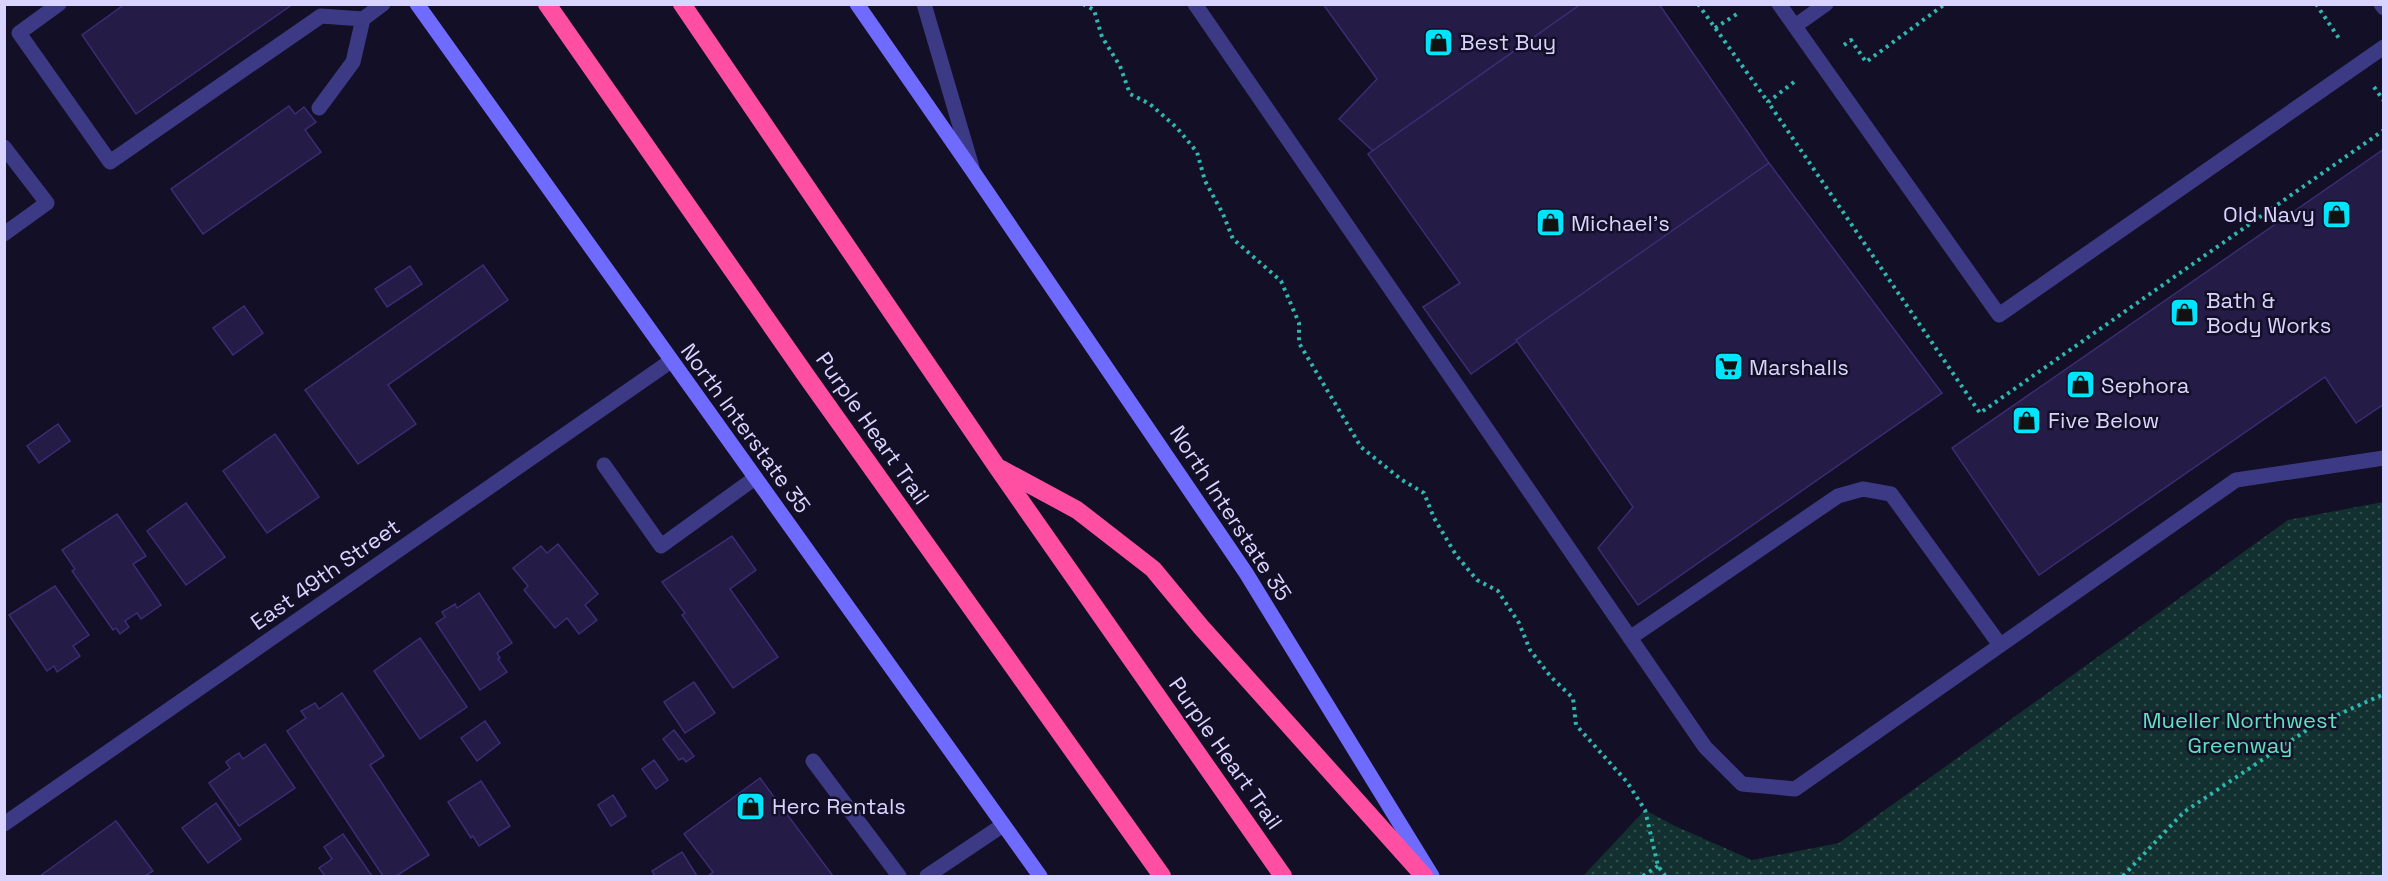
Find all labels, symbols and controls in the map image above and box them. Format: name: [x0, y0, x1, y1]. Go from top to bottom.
shop icon: Best Buy: [1423, 26, 1455, 58]
place label: Best Buy: [1460, 28, 1556, 56]
shop icon: Old Navy: [2320, 198, 2352, 230]
place label: Old Navy: [2223, 200, 2315, 228]
shop icon: Michael's: [1534, 207, 1566, 239]
place label: Michael's: [1571, 209, 1670, 237]
place label: Bath & Body Works: [2206, 286, 2331, 339]
shop icon: Bath & Body Works: [2169, 297, 2201, 329]
street label: North Interstate 35: [675, 338, 817, 518]
street label: Purple Heart Trail: [810, 346, 936, 510]
supermarket icon: Marshalls: [1712, 351, 1744, 383]
place label: Marshalls: [1749, 353, 1849, 381]
shop icon: Sephora: [2064, 369, 2096, 401]
place label: Sephora: [2101, 371, 2190, 399]
shop icon: Five Below: [2011, 404, 2043, 436]
place label: Five Below: [2048, 406, 2159, 434]
street label: North Interstate 35: [1164, 420, 1298, 606]
street label: East 49th Street: [245, 512, 405, 636]
street label: Purple Heart Trail: [1163, 671, 1289, 835]
park label: Mueller Northwest Greenway: [2142, 706, 2338, 759]
shop icon: Herc Rentals: [735, 790, 767, 822]
place label: Herc Rentals: [772, 792, 906, 820]

